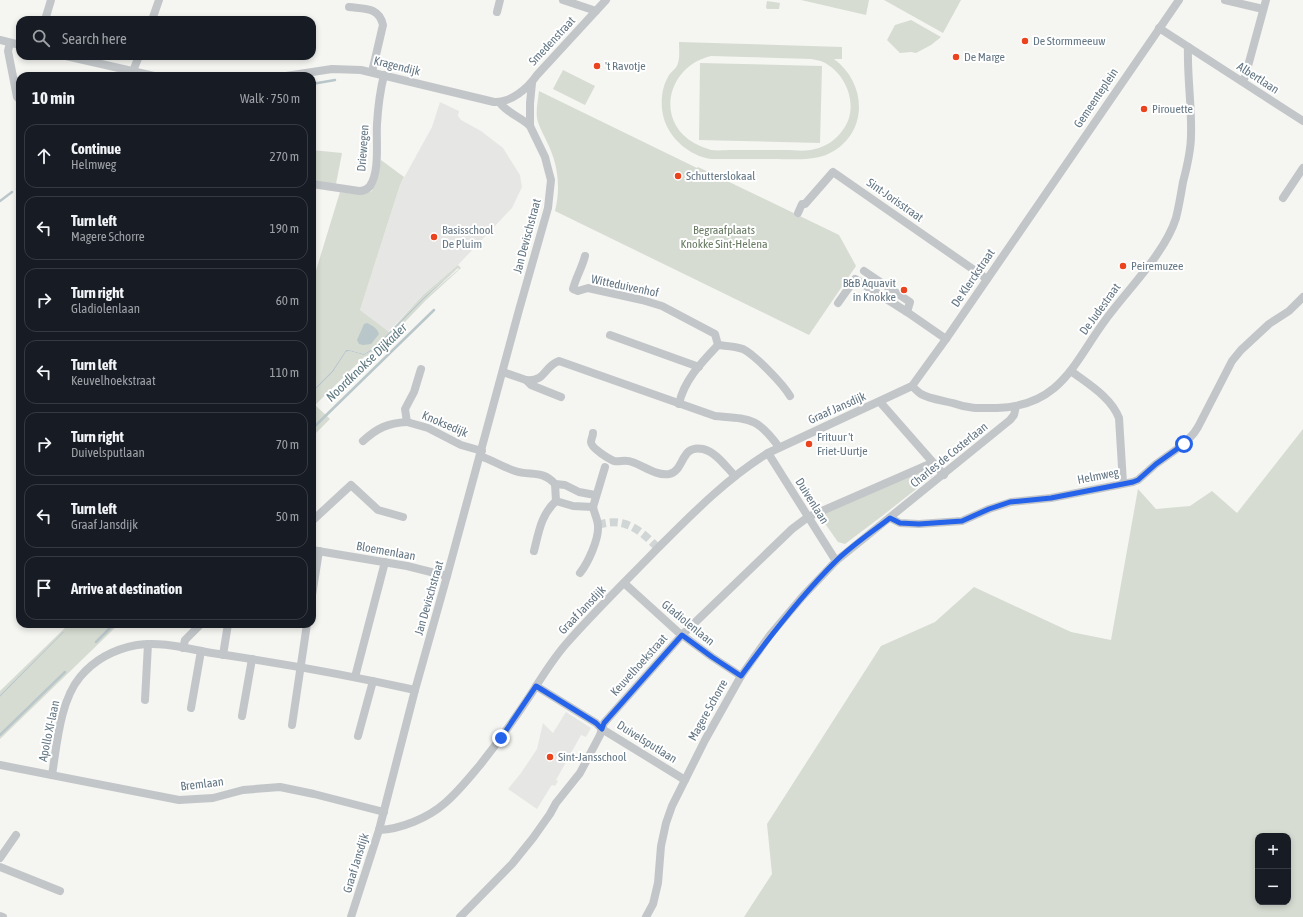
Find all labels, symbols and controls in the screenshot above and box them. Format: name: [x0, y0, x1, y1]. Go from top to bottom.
street label: Smedenstraat: [526, 13, 579, 68]
search box: [16, 16, 316, 60]
icon: search: [30, 27, 52, 49]
text: Search here: [62, 30, 127, 47]
place label: De Stormmeeuw: [1033, 34, 1105, 48]
marker: De Stormmeeuw: [1020, 36, 1030, 46]
place label: De Marge: [964, 50, 1005, 64]
marker: De Marge: [951, 52, 961, 62]
street label: Kragendijk: [372, 53, 422, 79]
place label: 't Ravotje: [605, 59, 646, 73]
street label: Albertlaan: [1234, 59, 1282, 97]
marker: 't Ravotje: [592, 61, 602, 71]
street label: Gemeenteplein: [1071, 66, 1121, 130]
text: 10 min: [32, 88, 75, 108]
text: Walk · 750 m: [240, 91, 300, 106]
place label: Pirouette: [1152, 102, 1193, 116]
marker: Pirouette: [1139, 104, 1149, 114]
street label: Driewegen: [354, 124, 372, 172]
text: Continue: [71, 140, 121, 157]
icon: ahead: [33, 145, 55, 167]
text: 270 m: [270, 149, 299, 164]
text: Helmweg: [71, 157, 116, 172]
place label: Schutterslokaal: [686, 169, 756, 183]
marker: Schutterslokaal: [673, 171, 683, 181]
street label: Sint-Jorisstraat: [864, 175, 926, 225]
street label: Jan Devischstraat: [510, 197, 544, 275]
text: Turn left: [71, 212, 117, 229]
icon: left: [33, 217, 55, 239]
text: 190 m: [270, 221, 299, 236]
place label: Basisschool De Pluim: [442, 223, 494, 251]
park label: Begraafplaats Knokke Sint-Helena: [680, 223, 768, 251]
text: Magere Schorre: [71, 229, 145, 244]
marker: Basisschool De Pluim: [429, 232, 439, 242]
street label: De Klerckstraat: [948, 246, 998, 310]
place label: Peiremuzee: [1131, 259, 1183, 273]
marker: Peiremuzee: [1118, 261, 1128, 271]
street label: Witteduivenhof: [590, 272, 661, 300]
place label: B&B Aquavit in Knokke: [843, 276, 897, 304]
street label: De Judestraat: [1077, 280, 1124, 337]
text: Turn right: [71, 284, 124, 301]
marker: B&B Aquavit in Knokke: [899, 285, 909, 295]
icon: right: [33, 289, 55, 311]
text: 60 m: [276, 293, 299, 308]
text: Gladiolenlaan: [71, 301, 140, 316]
water label: Noordknokse Dijkader: [323, 319, 411, 405]
text: Turn left: [71, 356, 117, 373]
icon: left: [33, 361, 55, 383]
text: 110 m: [270, 365, 299, 380]
text: Keuvelhoekstraat: [71, 373, 156, 388]
street label: Graaf Jansdijk: [806, 389, 869, 427]
street label: Knoksedijk: [420, 408, 471, 440]
street label: Charles de Costerlaan: [908, 420, 990, 490]
text: Turn right: [71, 428, 124, 445]
place label: Frituur 't Friet-Uurtje: [817, 430, 868, 458]
icon: right: [33, 433, 55, 455]
route start: [1175, 435, 1193, 453]
text: 70 m: [276, 437, 299, 452]
marker: Frituur 't Friet-Uurtje: [804, 439, 814, 449]
text: Duivelsputlaan: [71, 445, 145, 460]
street label: Helmweg: [1076, 465, 1121, 487]
street label: Duivenlaan: [792, 475, 832, 527]
text: Turn left: [71, 500, 117, 517]
icon: left: [33, 505, 55, 527]
text: 50 m: [276, 509, 299, 524]
text: Graaf Jansdijk: [71, 517, 138, 532]
street label: Bloemenlaan: [355, 539, 417, 563]
street label: Jan Devischstraat: [412, 559, 446, 637]
icon: arrive: [33, 577, 55, 599]
text: Arrive at destination: [71, 580, 182, 597]
street label: Graaf Jansdijk: [556, 582, 609, 637]
street label: Gladiolenlaan: [659, 598, 717, 648]
street label: Keuvelhoekstraat: [608, 631, 671, 699]
street label: Magere Schorre: [685, 677, 731, 743]
street label: Apollo XI-laan: [36, 699, 62, 763]
street label: Duivelsputlaan: [614, 718, 680, 766]
route end: [492, 729, 510, 747]
place label: Sint-Jansschool: [558, 750, 627, 764]
marker: Sint-Jansschool: [545, 752, 555, 762]
street label: Bremlaan: [180, 774, 224, 794]
street label: Graaf Jansdijk: [340, 831, 372, 895]
map controls: [1255, 833, 1291, 905]
button: +: [1255, 833, 1291, 869]
button: −: [1255, 869, 1291, 905]

